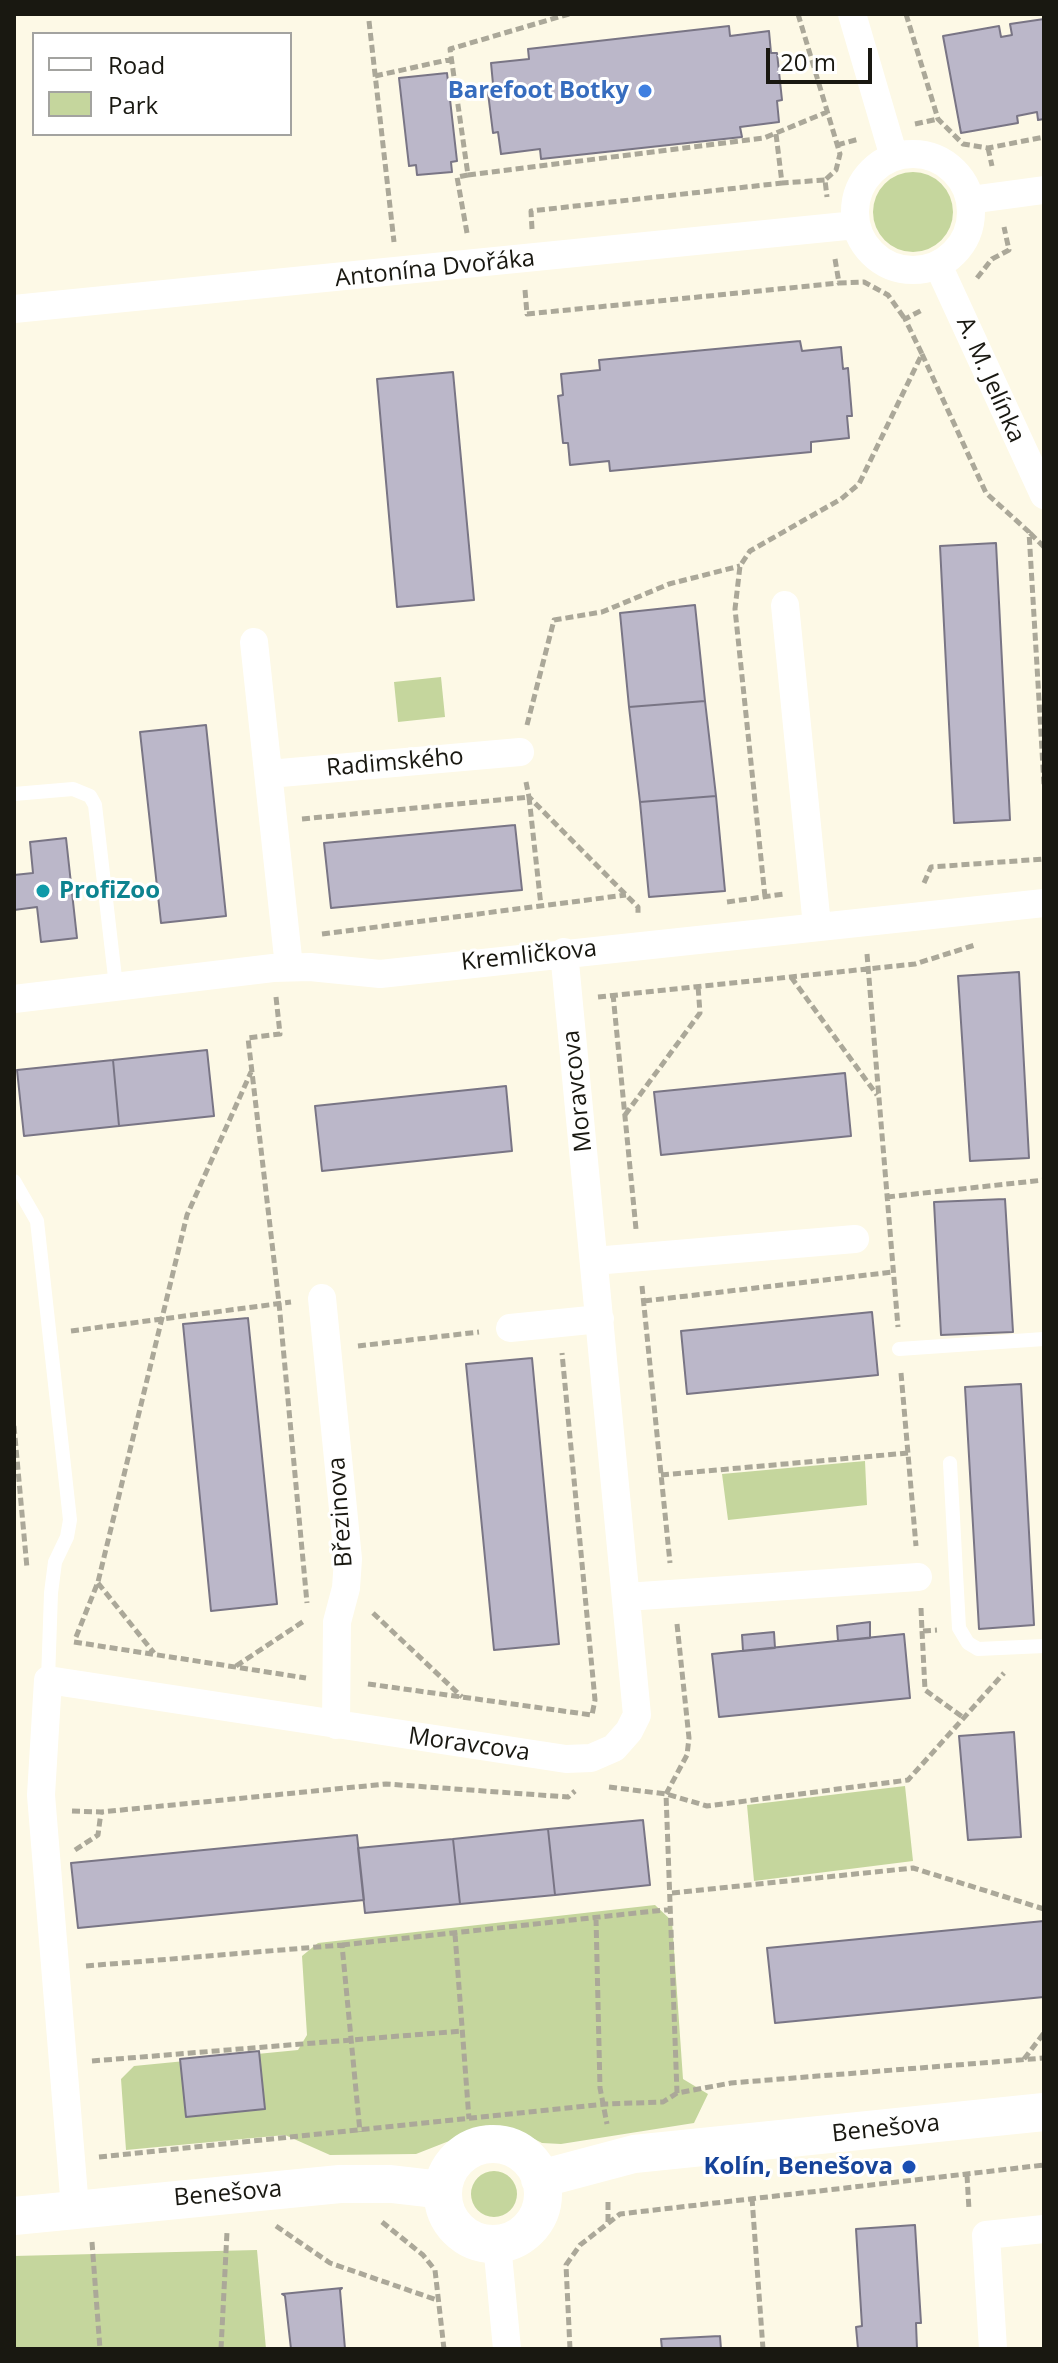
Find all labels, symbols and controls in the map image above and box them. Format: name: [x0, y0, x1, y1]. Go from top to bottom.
legend: [32, 32, 292, 136]
scale bar: [770, 32, 876, 82]
text: 20 m: [780, 45, 836, 78]
text: Road: [108, 48, 165, 81]
place label: Barefoot Botky: [448, 77, 629, 105]
marker: Barefoot Botky: [636, 82, 654, 100]
text: Park: [108, 88, 158, 121]
street label: Antonína Dvořáka: [334, 244, 536, 294]
street label: A. M. Jelínka: [949, 313, 1031, 447]
street label: Radimského: [325, 743, 465, 783]
place label: ProfiZoo: [59, 877, 160, 905]
marker: ProfiZoo: [34, 882, 52, 900]
street label: Kremličkova: [460, 935, 598, 977]
street label: Moravcova: [557, 1029, 599, 1153]
street label: Březinova: [323, 1456, 359, 1568]
street label: Moravcova: [406, 1722, 532, 1768]
street label: Benešova: [831, 2109, 941, 2149]
place label: Kolín, Benešova: [704, 2153, 893, 2181]
marker: Kolín, Benešova: [900, 2158, 918, 2176]
street label: Benešova: [173, 2175, 283, 2213]

